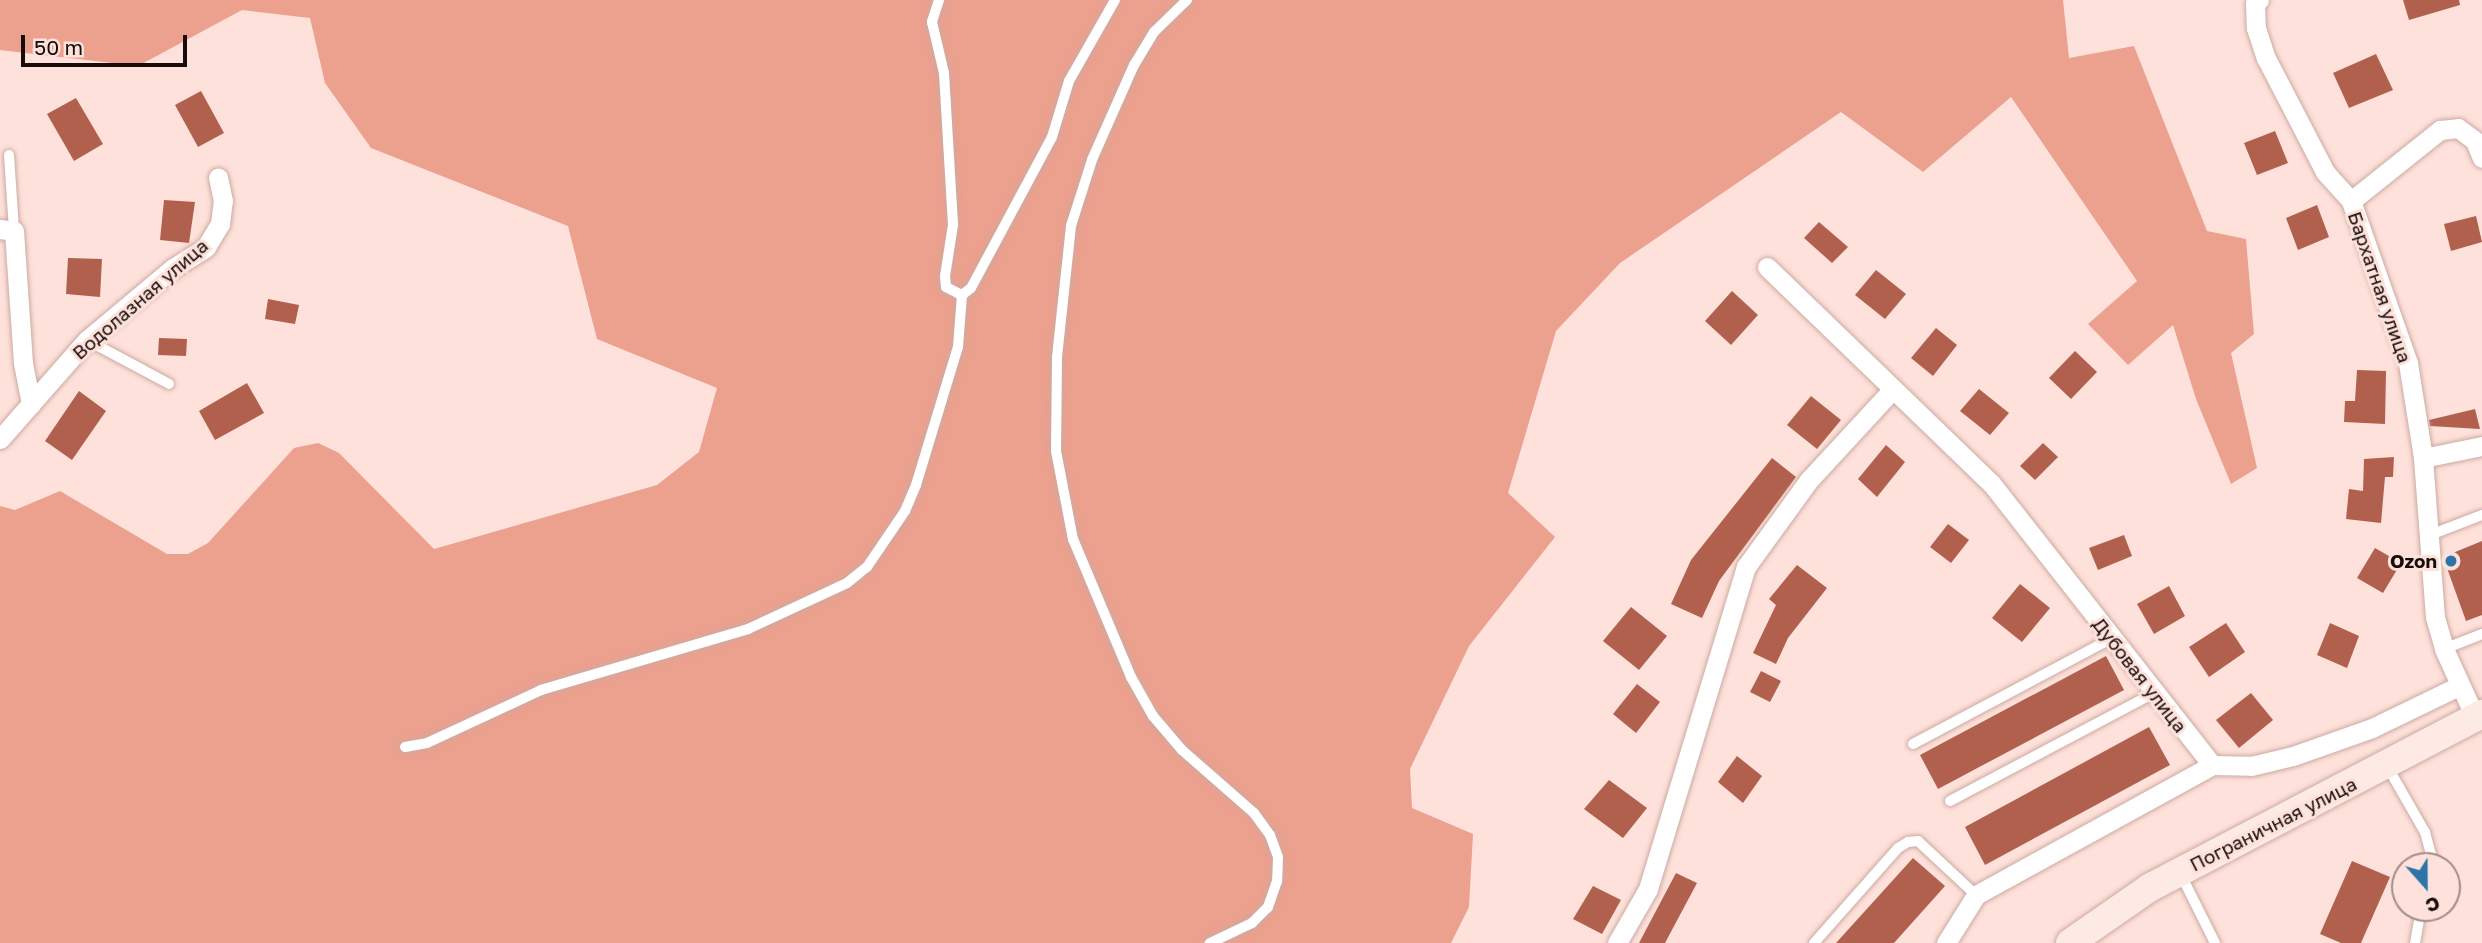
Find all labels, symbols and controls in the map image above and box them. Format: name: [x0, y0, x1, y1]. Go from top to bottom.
scale bar: [24, 21, 191, 65]
text: 50 m: [34, 34, 83, 60]
street label: Бархатная улица: [2343, 208, 2417, 366]
street label: Водолазная улица: [68, 234, 212, 364]
place label: Ozon: [2390, 550, 2437, 572]
marker: Ozon: [2443, 553, 2459, 569]
street label: Дубовая улица: [2088, 613, 2192, 737]
street label: Пограничная улица: [2186, 772, 2360, 876]
north arrow: [2391, 852, 2461, 922]
text: С: [2423, 892, 2443, 918]

